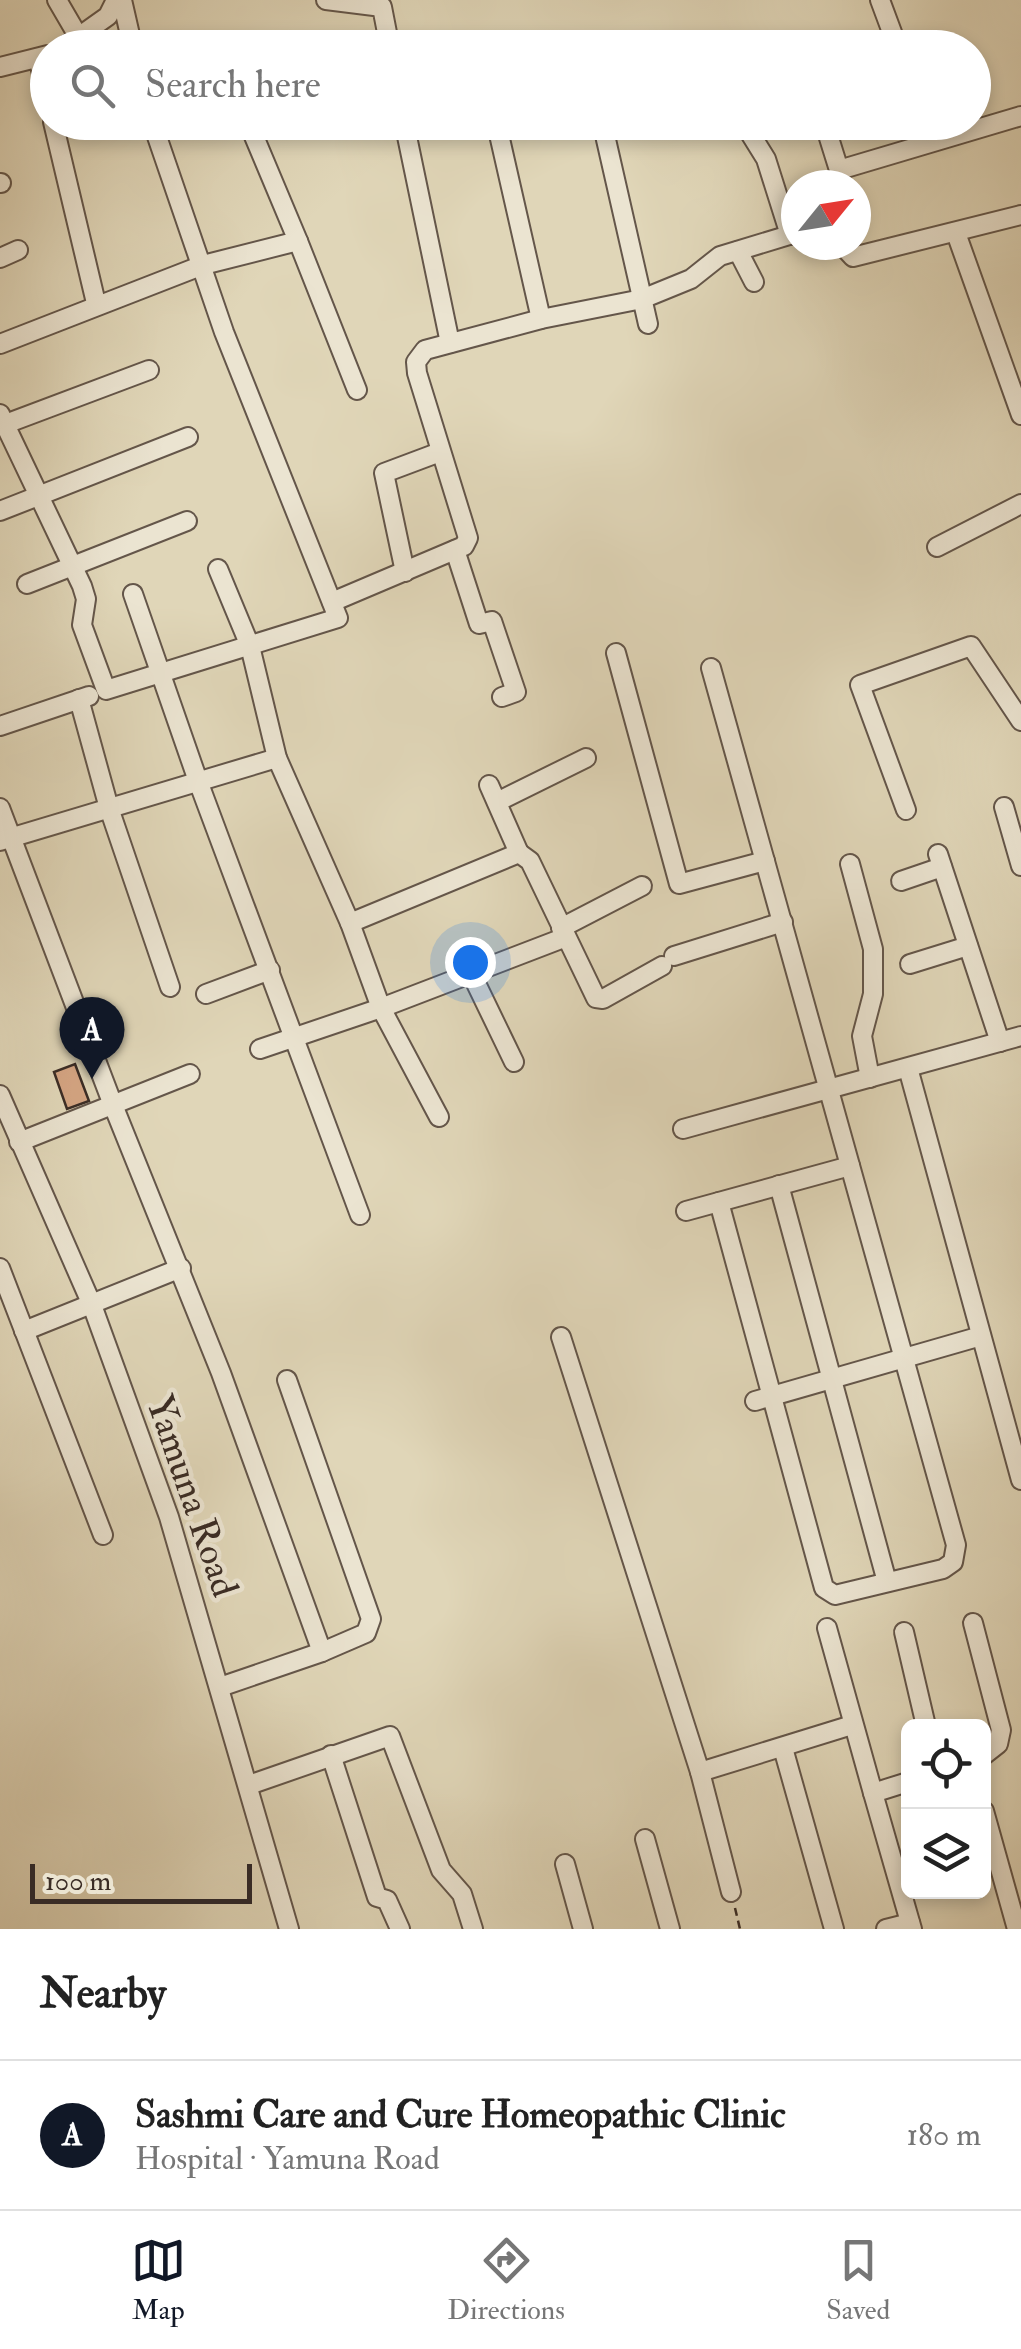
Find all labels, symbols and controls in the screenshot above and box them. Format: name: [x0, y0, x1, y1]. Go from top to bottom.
search box: [30, 30, 991, 140]
icon: search: [65, 58, 120, 113]
text: Search here: [145, 61, 321, 109]
north arrow: [781, 170, 871, 260]
your location: [445, 937, 496, 988]
pin: A: [59, 996, 124, 1079]
street label: Yamuna Road: [135, 1389, 249, 1603]
map controls: [901, 1719, 991, 1899]
button: locate: [901, 1719, 991, 1809]
button: layers: [901, 1809, 991, 1899]
scale bar: [30, 1859, 252, 1904]
text: 100 m: [45, 1864, 111, 1899]
text: Nearby: [40, 1968, 166, 2020]
text: Sashmi Care and Cure Homeopathic Clinic: [135, 2091, 786, 2139]
text: A: [62, 2115, 83, 2155]
text: 180 m: [907, 2115, 981, 2155]
text: Hospital · Yamuna Road: [135, 2139, 440, 2179]
tab: Map: [131, 2233, 186, 2328]
tab: Directions: [447, 2233, 565, 2328]
tab: Saved: [826, 2233, 890, 2328]

